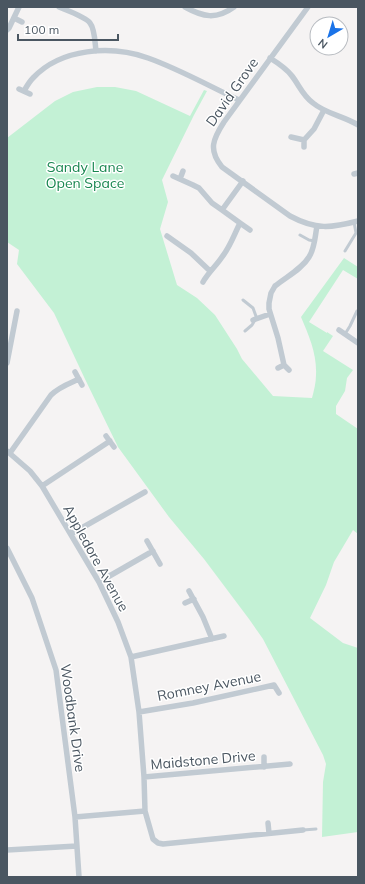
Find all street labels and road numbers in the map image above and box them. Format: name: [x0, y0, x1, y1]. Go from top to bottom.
street label: David Grove: [202, 54, 262, 130]
street label: Appledore Avenue: [59, 501, 133, 615]
street label: Woodbank Drive: [57, 663, 89, 773]
street label: Romney Avenue: [156, 667, 262, 705]
street label: Maidstone Drive: [150, 746, 256, 774]

